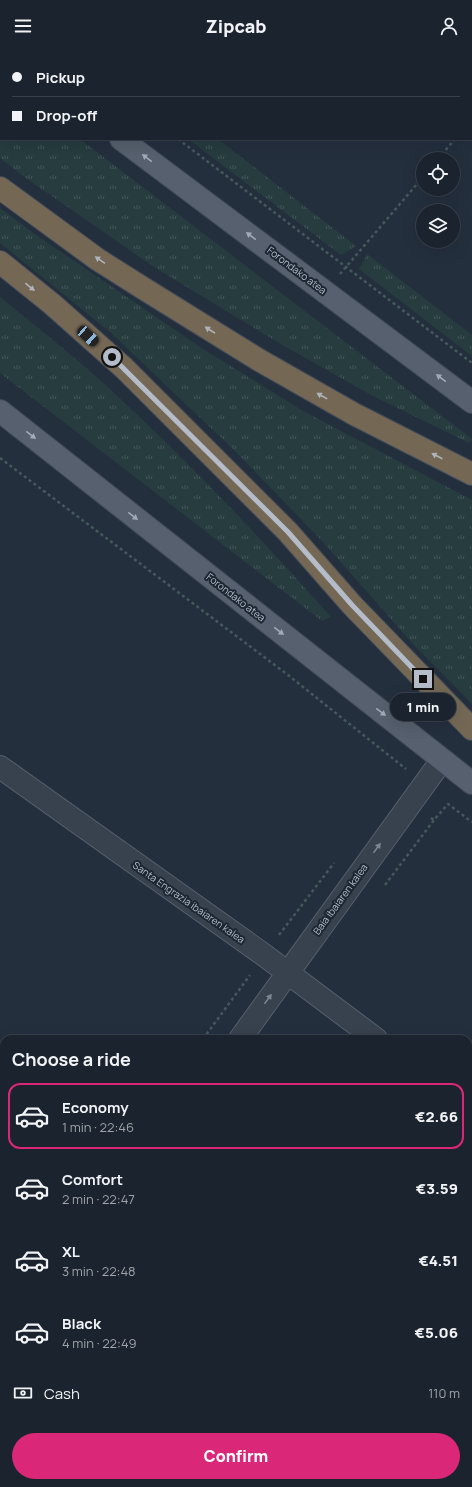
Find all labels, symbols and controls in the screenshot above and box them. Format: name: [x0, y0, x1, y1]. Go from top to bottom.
text: Zipcab: [206, 14, 266, 38]
icon: menu: [12, 15, 34, 37]
icon: person: [438, 15, 460, 37]
text: Pickup: [36, 67, 85, 88]
text: Drop-off: [36, 105, 97, 126]
map controls: [416, 152, 460, 248]
button: locate: [416, 152, 460, 196]
one-way arrow: [142, 154, 152, 162]
button: layers: [416, 204, 460, 248]
one-way arrow: [246, 232, 256, 240]
street label: Forondako atea: [264, 243, 330, 297]
one-way arrow: [94, 257, 106, 264]
one-way arrow: [25, 282, 36, 291]
car: [75, 324, 101, 348]
one-way arrow: [204, 326, 216, 333]
route start: [103, 348, 121, 366]
one-way arrow: [435, 374, 446, 382]
one-way arrow: [316, 392, 328, 399]
one-way arrow: [25, 431, 36, 439]
one-way arrow: [431, 453, 443, 459]
one-way arrow: [127, 511, 138, 520]
street label: Forondako atea: [204, 570, 268, 624]
one-way arrow: [273, 627, 284, 635]
route end: [414, 670, 432, 688]
callout: 1 min: [390, 693, 456, 721]
text: 1 min: [407, 698, 439, 716]
one-way arrow: [375, 707, 386, 716]
one-way arrow: [373, 843, 381, 853]
street label: Santa Engrazia ibaiaren kalea: [130, 858, 248, 946]
street label: Baia ibaiaren kalea: [309, 861, 371, 937]
one-way arrow: [264, 994, 273, 1005]
text: Choose a ride: [12, 1047, 131, 1071]
text: Economy: [62, 1097, 129, 1118]
icon: car: [14, 1098, 50, 1134]
text: €2.66: [415, 1106, 458, 1127]
text: 1 min · 22:46: [62, 1118, 134, 1136]
text: Comfort: [62, 1169, 123, 1190]
icon: car: [14, 1170, 50, 1206]
text: €3.59: [416, 1178, 458, 1199]
text: 2 min · 22:47: [62, 1190, 135, 1208]
text: XL: [62, 1241, 80, 1262]
icon: car: [14, 1242, 50, 1278]
text: €4.51: [419, 1250, 458, 1271]
text: 3 min · 22:48: [62, 1262, 136, 1280]
text: Black: [62, 1313, 101, 1334]
icon: car: [14, 1314, 50, 1350]
text: €5.06: [415, 1322, 458, 1343]
text: 4 min · 22:49: [62, 1334, 137, 1352]
icon: cash: [12, 1382, 34, 1404]
text: Cash: [44, 1383, 80, 1404]
text: 110 m: [428, 1384, 460, 1402]
button: Confirm: [12, 1433, 460, 1479]

